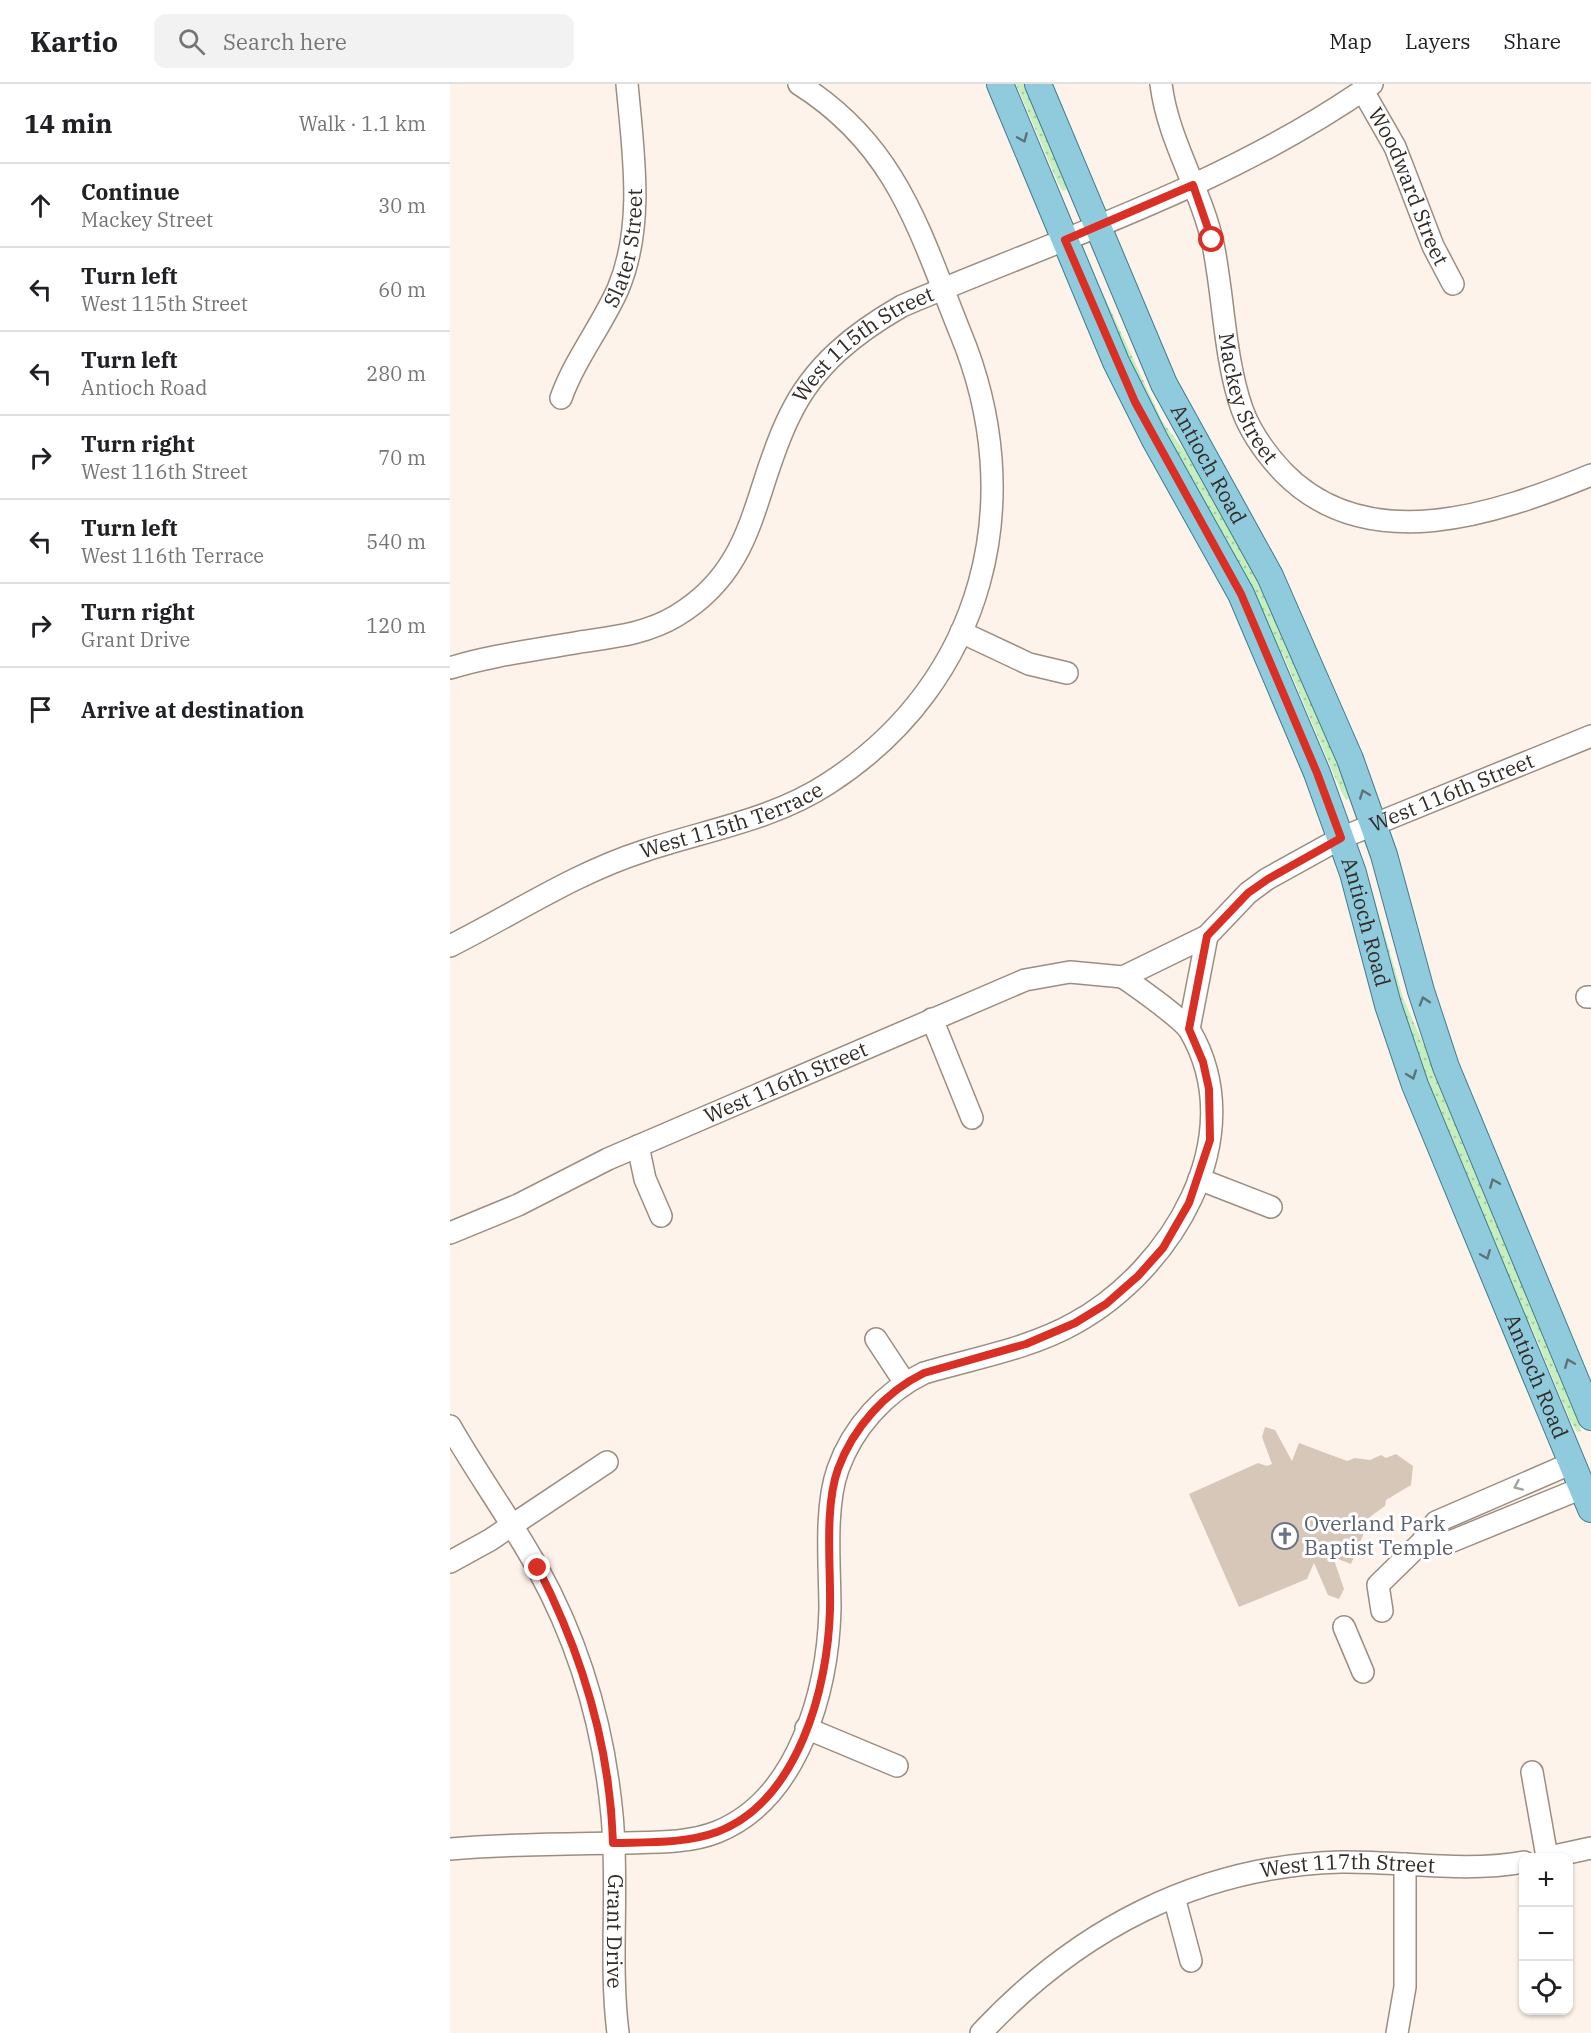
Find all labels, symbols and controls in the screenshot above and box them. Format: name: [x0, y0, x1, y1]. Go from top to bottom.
search box: [154, 14, 574, 68]
text: Kartio: [30, 23, 118, 60]
icon: search: [175, 25, 208, 58]
text: Search here: [223, 27, 347, 56]
text: Map: [1329, 27, 1372, 55]
text: Layers: [1405, 27, 1471, 55]
text: Share: [1504, 27, 1561, 55]
street label: Woodward Street: [1362, 102, 1456, 270]
text: 14 min: [24, 106, 112, 140]
text: Walk · 1.1 km: [299, 110, 426, 137]
one-way arrow: [1016, 132, 1028, 143]
text: Continue: [81, 177, 180, 206]
street label: Slater Street: [596, 188, 648, 312]
icon: ahead: [24, 189, 57, 222]
text: 30 m: [378, 192, 426, 219]
text: Mackey Street: [81, 206, 213, 233]
route start: [1198, 226, 1224, 252]
text: Turn left: [81, 261, 177, 290]
icon: left: [24, 273, 57, 306]
text: 60 m: [378, 276, 426, 303]
street label: West 115th Street: [785, 279, 938, 407]
text: West 115th Street: [81, 290, 248, 317]
street label: Mackey Street: [1213, 331, 1285, 469]
text: Turn left: [81, 345, 177, 374]
icon: left: [24, 357, 57, 390]
text: 280 m: [366, 360, 426, 387]
text: Antioch Road: [81, 374, 207, 401]
street label: Antioch Road: [1165, 399, 1254, 529]
text: Turn right: [81, 429, 195, 458]
icon: right: [24, 441, 57, 474]
text: 70 m: [378, 444, 426, 471]
text: West 116th Street: [81, 458, 248, 485]
text: Turn left: [81, 513, 177, 542]
icon: left: [24, 525, 57, 558]
text: 540 m: [366, 528, 426, 555]
text: West 116th Terrace: [81, 542, 264, 569]
text: Turn right: [81, 597, 195, 626]
icon: right: [24, 609, 57, 642]
text: 120 m: [366, 612, 426, 639]
text: Grant Drive: [81, 626, 190, 653]
icon: arrive: [24, 693, 57, 726]
text: Arrive at destination: [81, 695, 304, 724]
street label: West 116th Street: [1365, 746, 1538, 838]
street label: West 115th Terrace: [636, 775, 828, 864]
one-way arrow: [1358, 789, 1371, 800]
street label: Antioch Road: [1335, 853, 1398, 990]
one-way arrow: [1419, 996, 1431, 1007]
street label: West 116th Street: [699, 1034, 871, 1129]
one-way arrow: [1404, 1069, 1417, 1080]
one-way arrow: [1489, 1178, 1501, 1189]
one-way arrow: [1479, 1249, 1491, 1260]
street label: Antioch Road: [1498, 1309, 1575, 1443]
one-way arrow: [1564, 1359, 1576, 1370]
one-way arrow: [1514, 1479, 1525, 1491]
place label: Overland Park Baptist Temple: [1304, 1509, 1453, 1561]
church icon: Overland Park Baptist Temple: [1270, 1521, 1300, 1551]
route end: [524, 1554, 550, 1580]
street label: West 117th Street: [1258, 1847, 1436, 1884]
map controls: [1519, 1853, 1573, 2015]
button: +: [1519, 1853, 1573, 1907]
street label: Grant Drive: [601, 1874, 630, 1989]
button: −: [1519, 1907, 1573, 1961]
button: locate: [1519, 1961, 1573, 2015]

